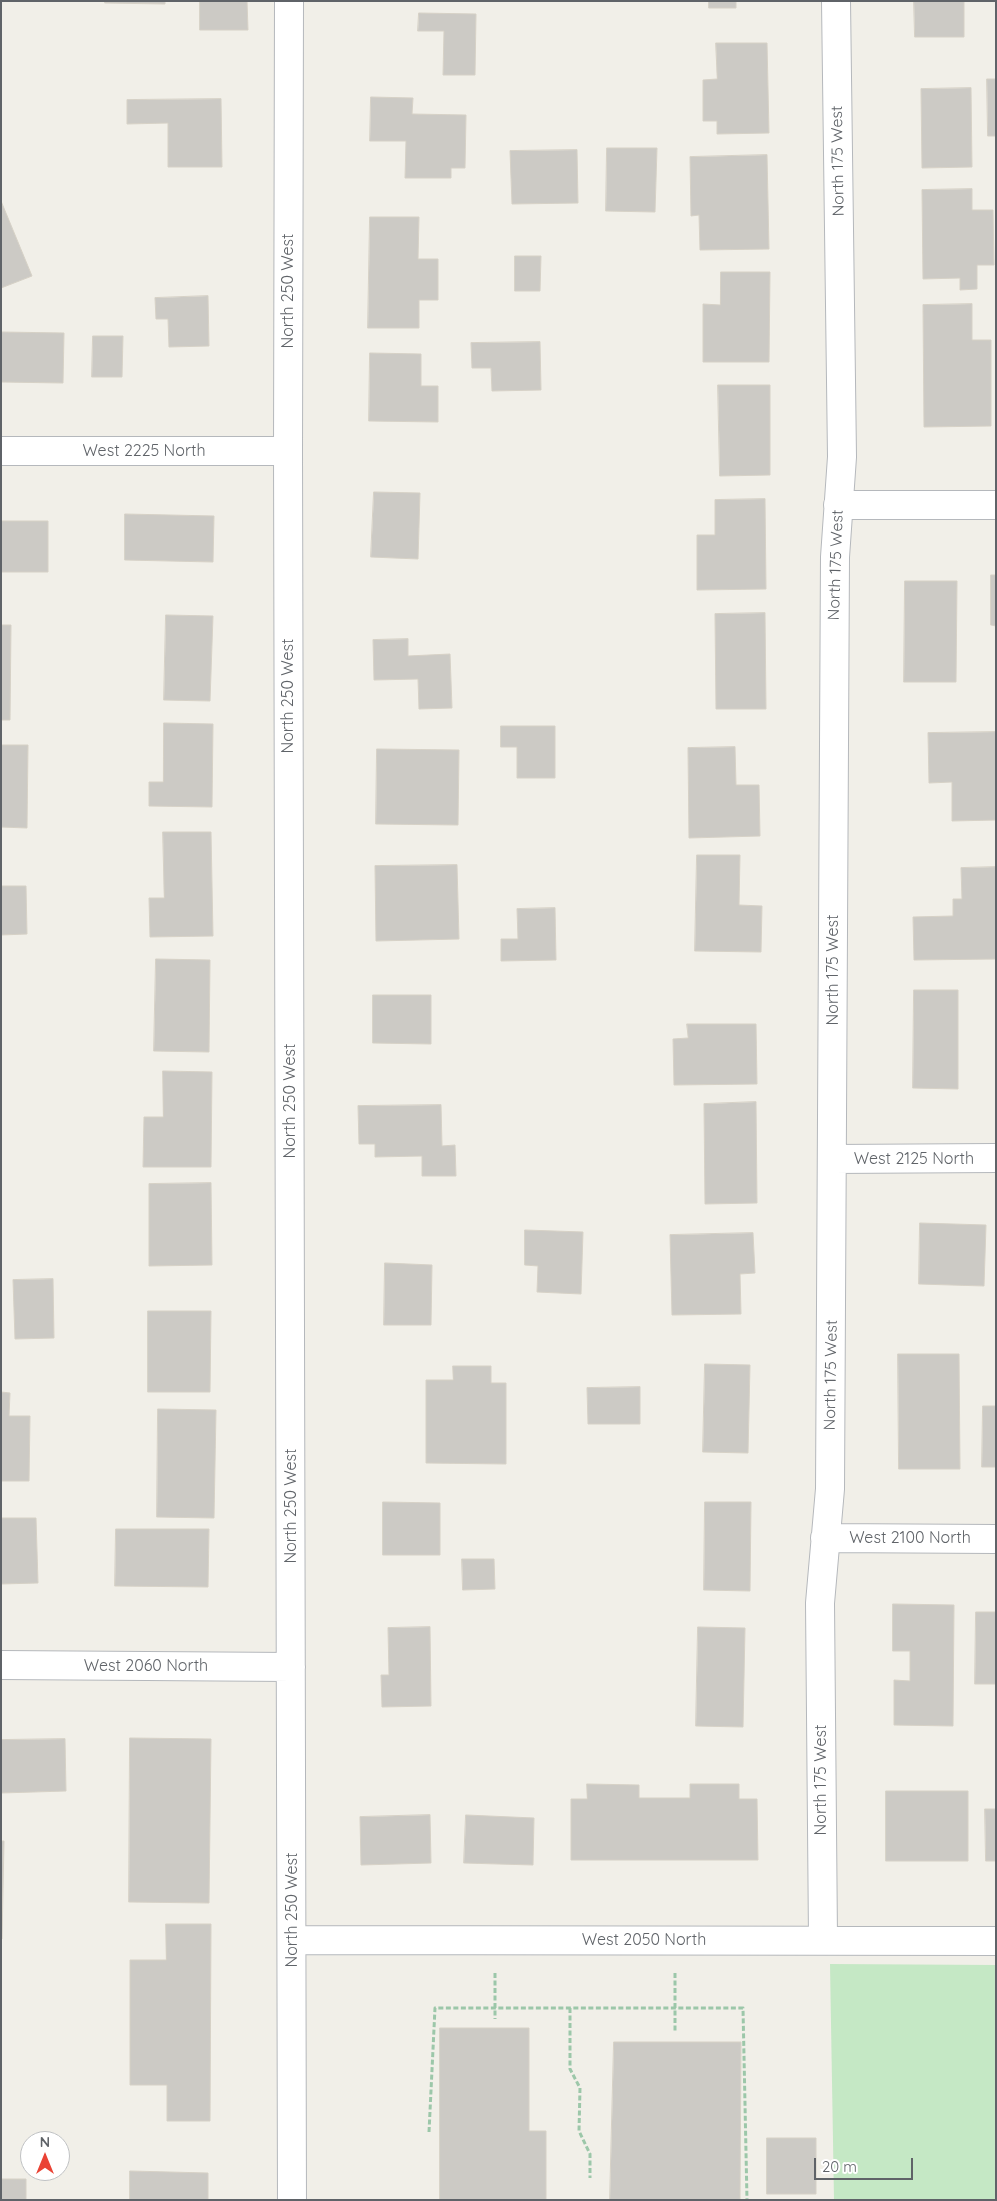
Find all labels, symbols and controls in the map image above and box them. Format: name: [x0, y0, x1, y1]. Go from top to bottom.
street label: North 175 West: [827, 105, 849, 217]
street label: North 250 West: [278, 233, 298, 349]
street label: West 2225 North: [82, 441, 206, 461]
street label: North 175 West: [824, 509, 848, 621]
street label: North 250 West: [278, 638, 298, 754]
street label: North 175 West: [823, 915, 843, 1025]
street label: North 250 West: [280, 1043, 300, 1159]
street label: West 2125 North: [854, 1149, 974, 1169]
street label: North 175 West: [820, 1319, 842, 1431]
street label: North 250 West: [281, 1448, 301, 1564]
street label: West 2100 North: [849, 1528, 971, 1548]
street label: West 2060 North: [84, 1656, 208, 1676]
street label: North 175 West: [811, 1725, 831, 1835]
street label: North 250 West: [282, 1852, 302, 1968]
street label: West 2050 North: [582, 1930, 706, 1950]
north arrow: [20, 2131, 70, 2181]
text: N: [40, 2133, 50, 2151]
scale bar: [817, 2148, 916, 2180]
text: 20 m: [822, 2157, 857, 2176]

